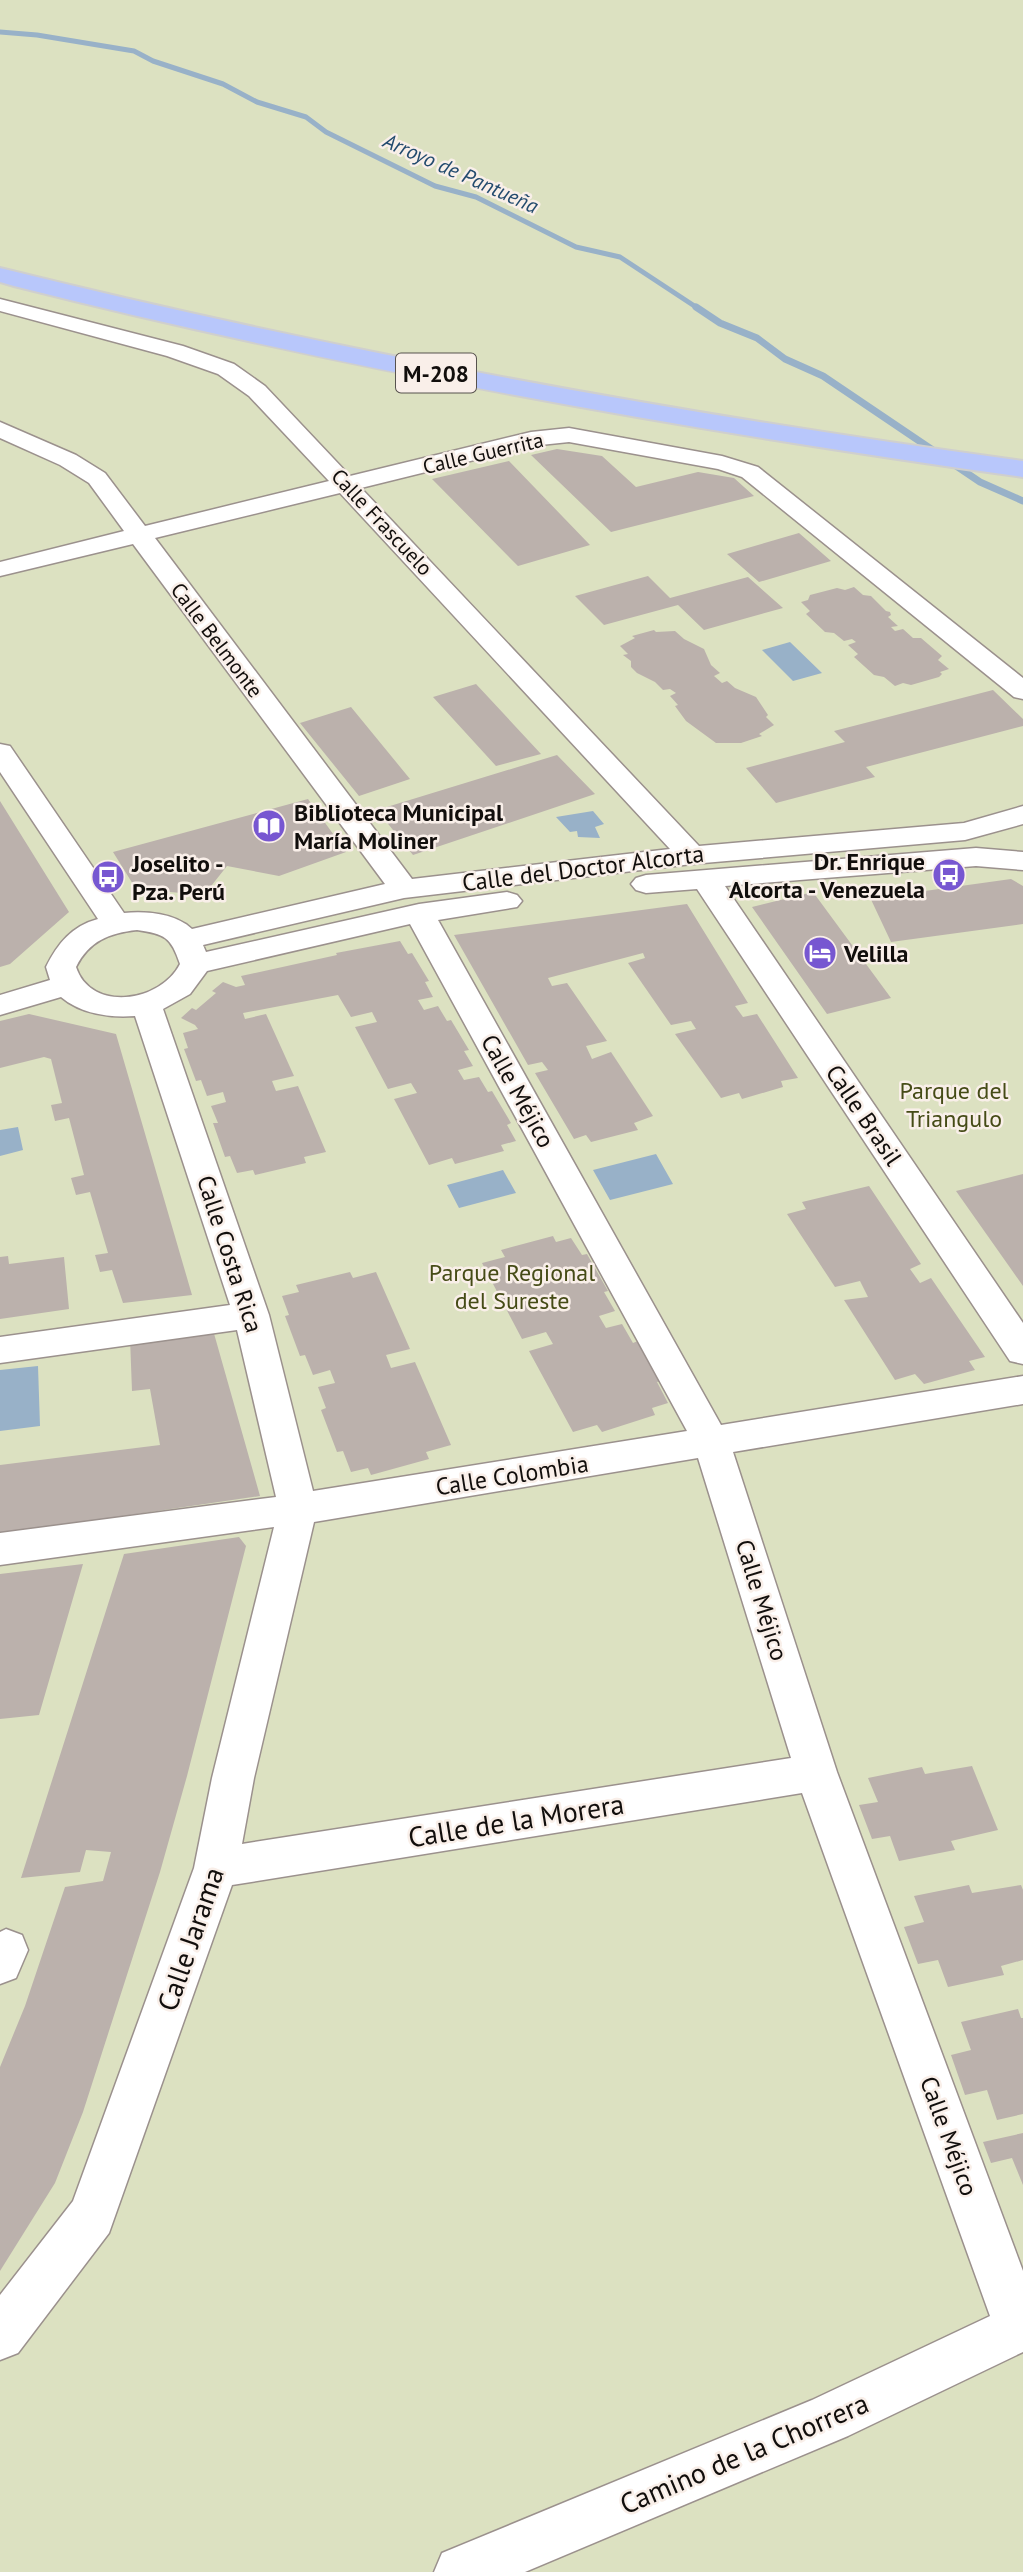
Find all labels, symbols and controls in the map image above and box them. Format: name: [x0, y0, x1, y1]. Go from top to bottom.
water label: Arroyo de Pantueña: [378, 126, 543, 220]
road number: M-208: [396, 354, 476, 392]
street label: Calle Guerrita: [420, 426, 546, 480]
street label: Calle Frascuelo: [326, 463, 438, 581]
street label: Calle Belmonte: [165, 577, 269, 703]
place label: Biblioteca Municipal María Moliner: [294, 797, 504, 856]
library icon: Biblioteca Municipal María Moliner: [250, 807, 288, 845]
street label: Calle del Doctor Alcorta: [460, 838, 706, 898]
place label: Dr. Enrique Alcorta - Venezuela: [729, 846, 925, 905]
place label: Joselito - Pza. Perú: [131, 848, 225, 907]
bus stop icon: Dr. Enrique Alcorta - Venezuela: [930, 856, 968, 894]
bus stop icon: Joselito - Pza. Perú: [89, 858, 127, 896]
hotel icon: Velilla: [801, 934, 839, 972]
place label: Velilla: [843, 938, 908, 969]
street label: Calle Méjico: [474, 1029, 562, 1153]
street label: Calle Brasil: [819, 1058, 909, 1172]
park label: Parque del Triangulo: [899, 1075, 1009, 1134]
street label: Calle Costa Rica: [190, 1171, 270, 1337]
park label: Parque Regional del Sureste: [429, 1257, 595, 1316]
street label: Calle Colombia: [433, 1448, 591, 1502]
street label: Calle Méjico: [729, 1536, 795, 1664]
street label: Calle de la Morera: [405, 1785, 627, 1855]
street label: Calle Jarama: [148, 1862, 232, 2016]
street label: Calle Méjico: [913, 2072, 985, 2200]
street label: Camino de la Chorrera: [614, 2384, 874, 2522]

